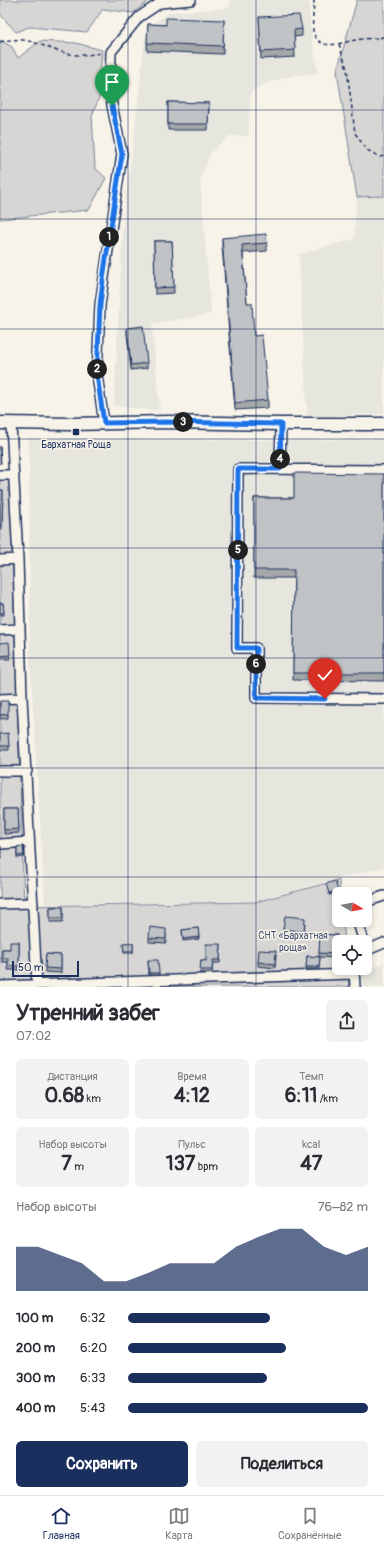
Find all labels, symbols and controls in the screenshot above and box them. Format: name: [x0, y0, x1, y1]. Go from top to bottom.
pin: [95, 65, 129, 106]
icon: arrive: [101, 71, 123, 93]
pin: 1: [99, 227, 119, 247]
text: 1: [107, 230, 111, 243]
pin: 2: [87, 359, 107, 379]
text: 2: [94, 362, 100, 375]
pin: 3: [173, 412, 193, 432]
text: 3: [180, 415, 186, 428]
marker: Бархатная Роща: [71, 427, 81, 437]
place label: Бархатная Роща: [41, 439, 111, 451]
pin: 4: [270, 449, 290, 469]
text: 4: [277, 452, 283, 465]
pin: 5: [228, 540, 248, 560]
text: 5: [235, 543, 241, 556]
pin: 6: [246, 654, 266, 674]
text: 6: [253, 657, 259, 670]
pin: [308, 658, 342, 699]
icon: check: [314, 664, 336, 686]
north arrow: [332, 887, 372, 927]
map controls: [332, 887, 372, 975]
park label: СНТ «Бархатная роща»: [258, 930, 328, 954]
button: locate: [332, 935, 372, 975]
scale bar: [12, 959, 79, 978]
text: 50 m: [18, 961, 44, 974]
text: Утренний забег: [16, 999, 160, 1027]
button: share: [326, 1000, 368, 1042]
text: 07:02: [16, 1028, 51, 1044]
text: Дистанция: [48, 1070, 98, 1083]
text: Время: [177, 1070, 207, 1083]
text: Темп: [299, 1070, 324, 1083]
text: 0.68: [44, 1083, 84, 1108]
text: 4:12: [174, 1083, 210, 1108]
text: 6:11: [285, 1083, 317, 1108]
text: km: [84, 1092, 101, 1105]
text: /km: [317, 1092, 338, 1105]
text: Набор высоты: [39, 1138, 107, 1151]
text: Пульс: [178, 1138, 206, 1151]
text: kcal: [302, 1138, 320, 1151]
text: 7: [61, 1151, 72, 1176]
text: 137: [166, 1151, 195, 1176]
text: 47: [300, 1151, 322, 1176]
text: m: [72, 1160, 84, 1173]
text: bpm: [195, 1160, 218, 1173]
text: Набор высоты: [16, 1199, 97, 1215]
text: 76–82 m: [318, 1199, 368, 1215]
text: 100 m: [16, 1310, 53, 1326]
text: 6:32: [80, 1310, 106, 1326]
text: 200 m: [16, 1340, 55, 1356]
text: 6:20: [80, 1340, 107, 1356]
text: 300 m: [16, 1370, 55, 1386]
text: 6:33: [80, 1370, 106, 1386]
text: 400 m: [16, 1400, 56, 1416]
text: 5:43: [80, 1400, 105, 1416]
button: Сохранить: [16, 1441, 188, 1487]
button: Поделиться: [196, 1441, 368, 1487]
tab: Главная: [43, 1505, 80, 1542]
tab: Карта: [165, 1505, 193, 1542]
tab: Сохранённые: [278, 1505, 341, 1542]

